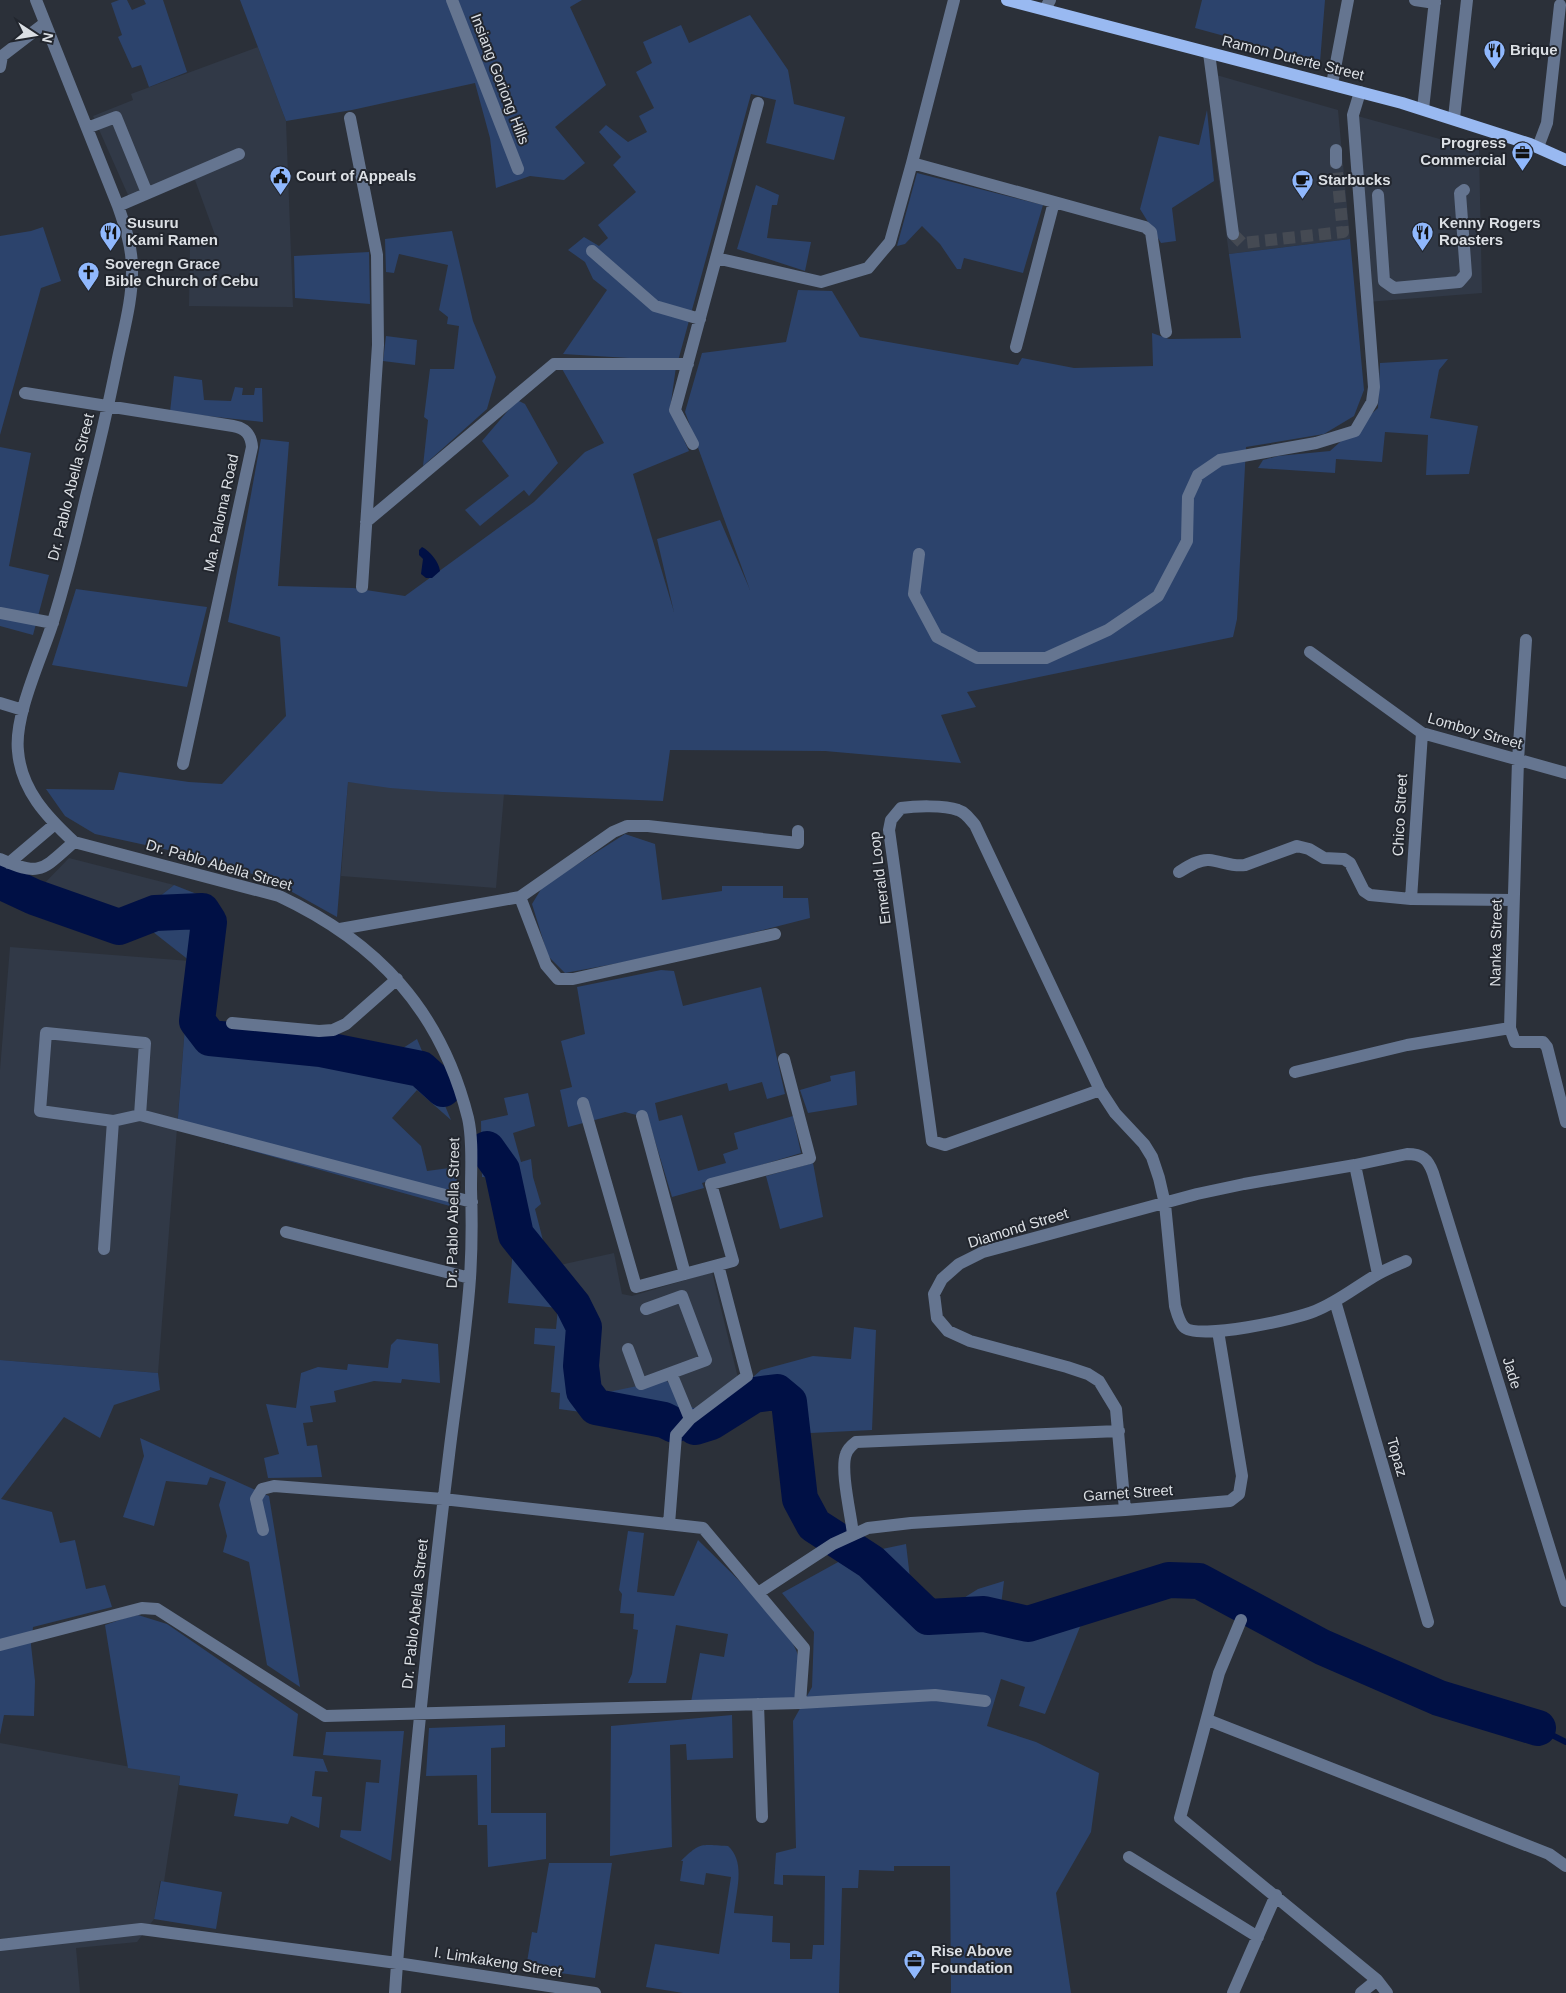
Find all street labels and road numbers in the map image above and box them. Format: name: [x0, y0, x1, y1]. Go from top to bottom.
street label: Insiang Goriong Hills: [468, 11, 533, 146]
street label: Ramon Duterte Street: [1220, 32, 1367, 84]
street label: Dr. Pablo Abella Street: [44, 411, 97, 562]
street label: Ma. Paloma Road: [200, 452, 241, 573]
street label: Lomboy Street: [1426, 709, 1525, 752]
street label: Chico Street: [1389, 772, 1410, 857]
street label: Emerald Loop: [865, 831, 894, 925]
street label: Dr. Pablo Abella Street: [144, 836, 295, 894]
street label: Nanka Street: [1486, 898, 1505, 987]
street label: Dr. Pablo Abella Street: [443, 1137, 462, 1289]
street label: Diamond Street: [966, 1204, 1071, 1251]
street label: Jade: [1500, 1355, 1525, 1391]
street label: Topaz: [1384, 1435, 1411, 1478]
street label: Garnet Street: [1082, 1481, 1174, 1504]
street label: Dr. Pablo Abella Street: [398, 1537, 431, 1690]
street label: I. Limkakeng Street: [433, 1943, 564, 1980]

